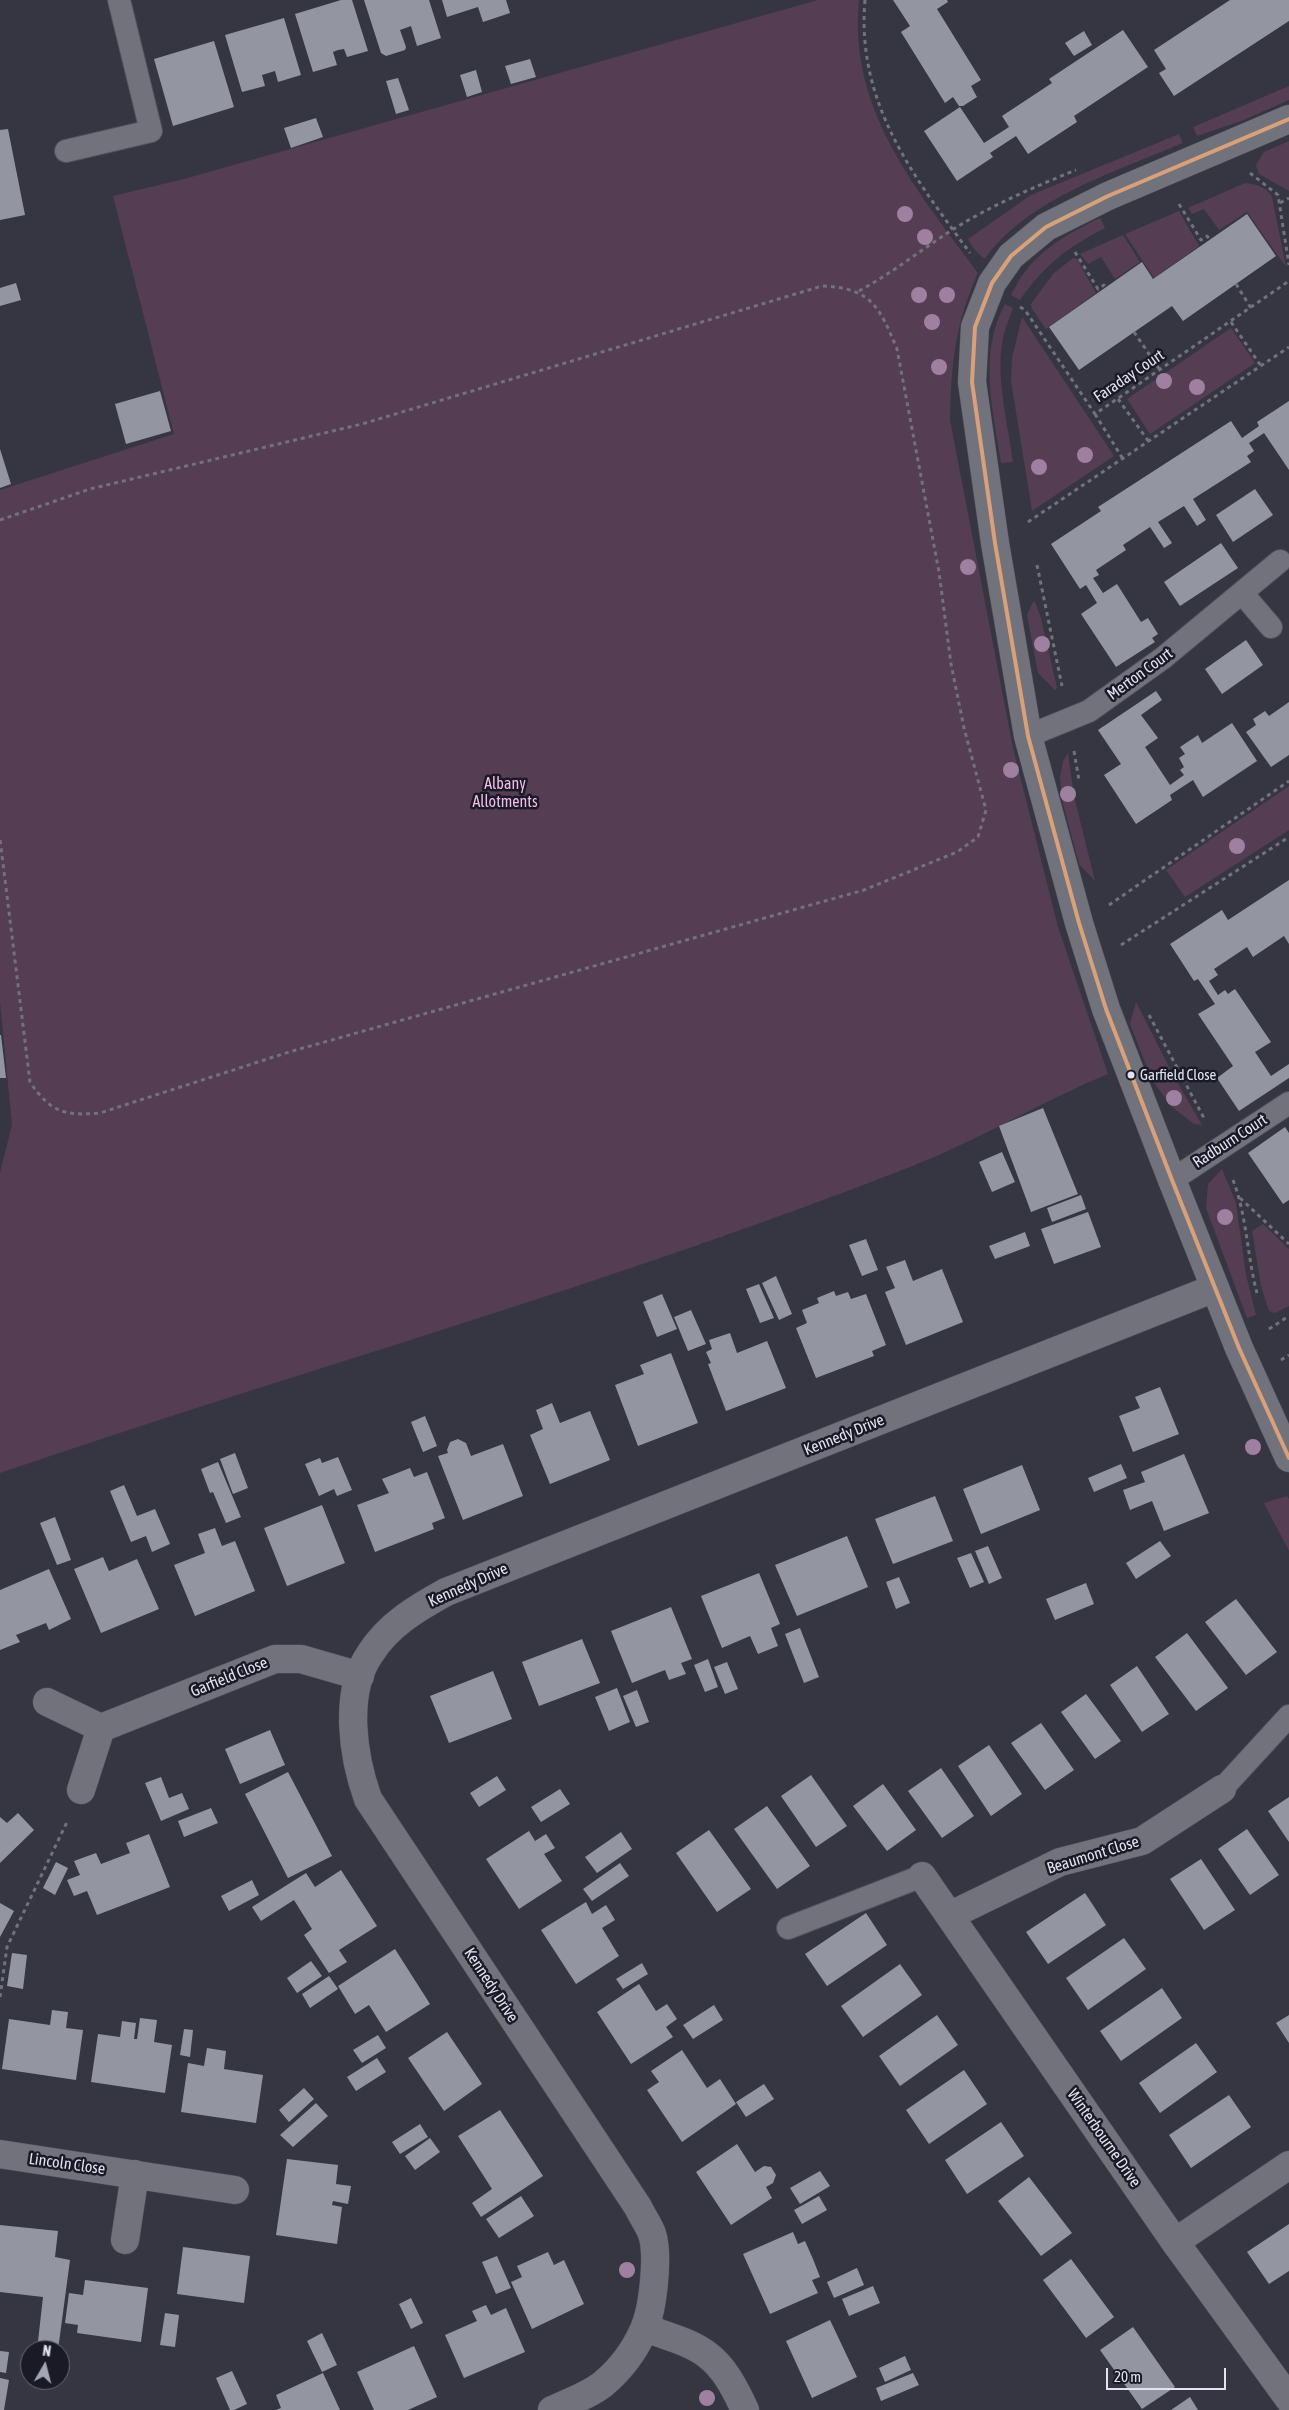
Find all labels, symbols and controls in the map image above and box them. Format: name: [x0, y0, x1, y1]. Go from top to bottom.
street label: Faraday Court: [1090, 345, 1168, 407]
street label: Merton Court: [1104, 644, 1176, 704]
park label: Albany Allotments: [472, 774, 538, 812]
place label: Garfield Close: [1140, 1066, 1216, 1084]
marker: Garfield Close: [1126, 1070, 1136, 1080]
street label: Radburn Court: [1189, 1110, 1271, 1172]
street label: Kennedy Drive: [801, 1410, 887, 1460]
street label: Kennedy Drive: [425, 1559, 511, 1611]
street label: Garfield Close: [188, 1653, 270, 1701]
street label: Beaumont Close: [1045, 1832, 1141, 1878]
street label: Kennedy Drive: [460, 1944, 522, 2026]
street label: Winterbourne Drive: [1063, 2085, 1145, 2191]
street label: Lincoln Close: [28, 2149, 106, 2179]
north arrow: [20, 2340, 70, 2390]
text: N: [42, 2343, 52, 2360]
scale bar: [1109, 2358, 1229, 2390]
text: 20 m: [1114, 2368, 1141, 2385]

